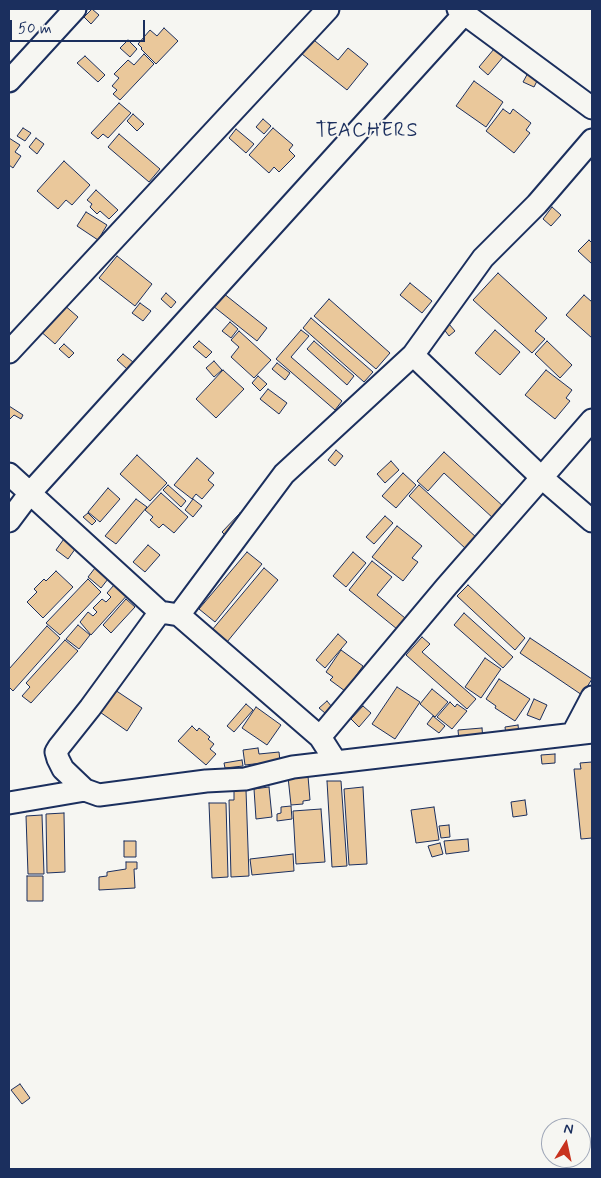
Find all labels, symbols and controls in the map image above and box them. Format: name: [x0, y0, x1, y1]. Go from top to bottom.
scale bar: [12, 10, 148, 42]
text: 50 m: [18, 19, 52, 39]
district label: TEACHERS: [316, 120, 418, 144]
north arrow: [541, 1118, 591, 1168]
text: N: [562, 1120, 575, 1139]

